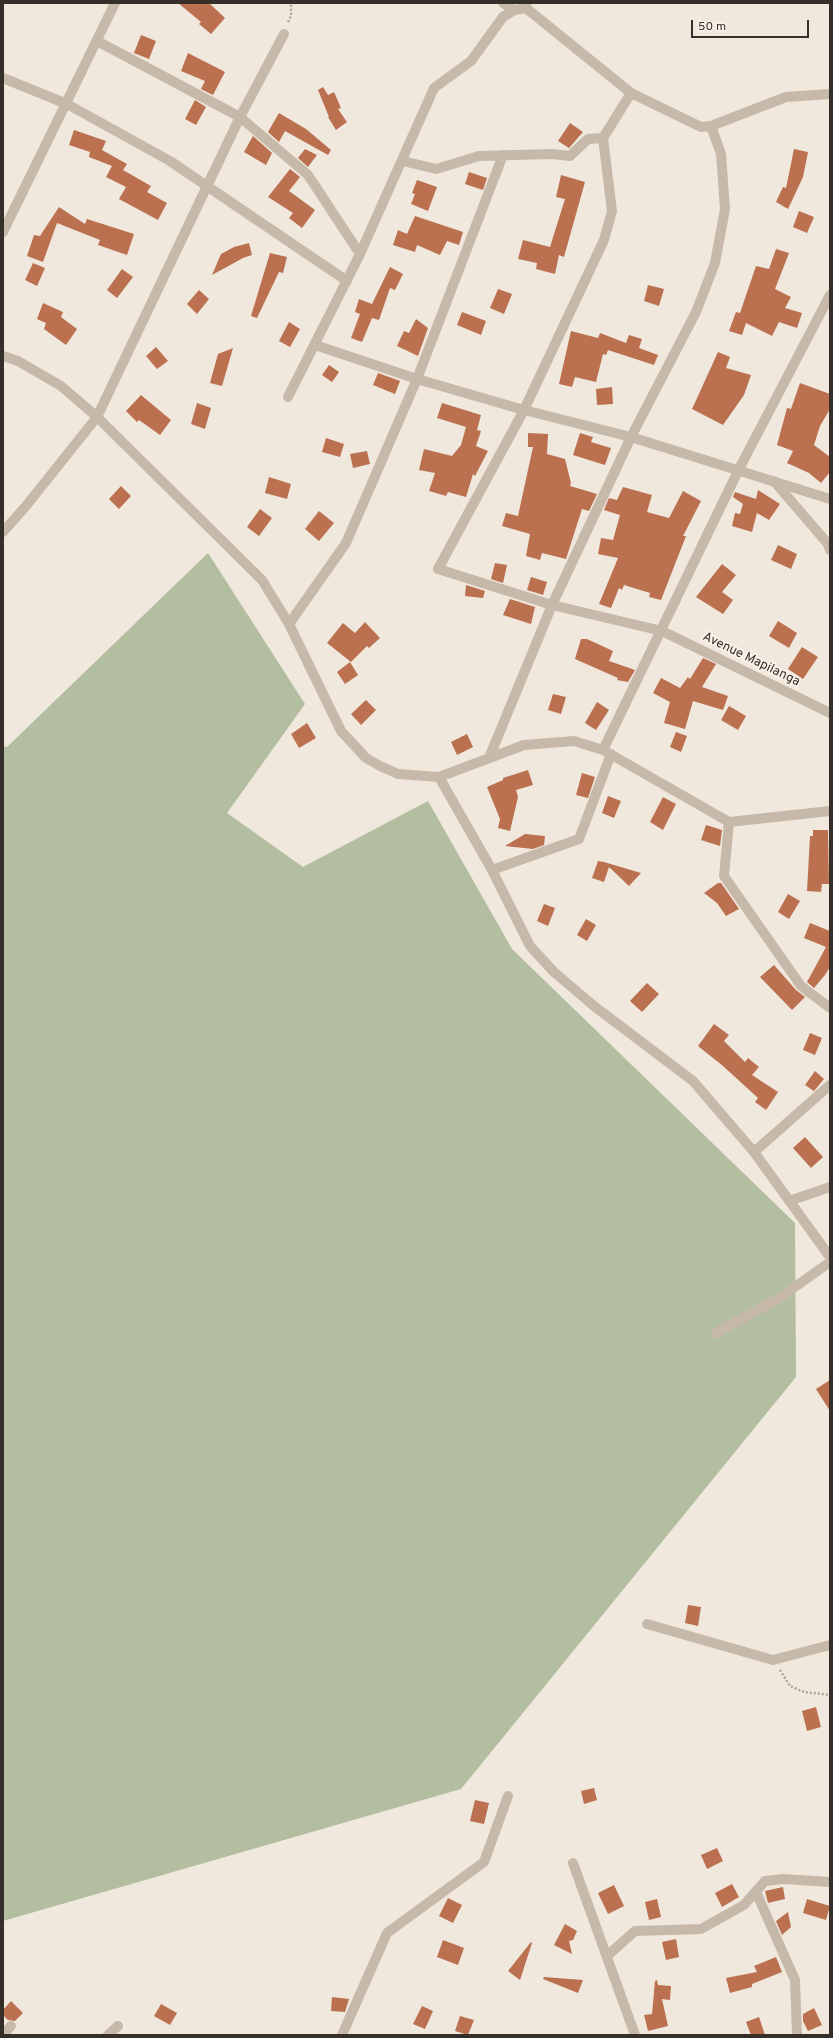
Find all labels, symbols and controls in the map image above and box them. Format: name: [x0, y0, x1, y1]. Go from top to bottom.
scale bar: [693, 12, 811, 38]
text: 50 m: [698, 19, 726, 35]
street label: Avenue Mapilanga: [700, 630, 802, 690]

